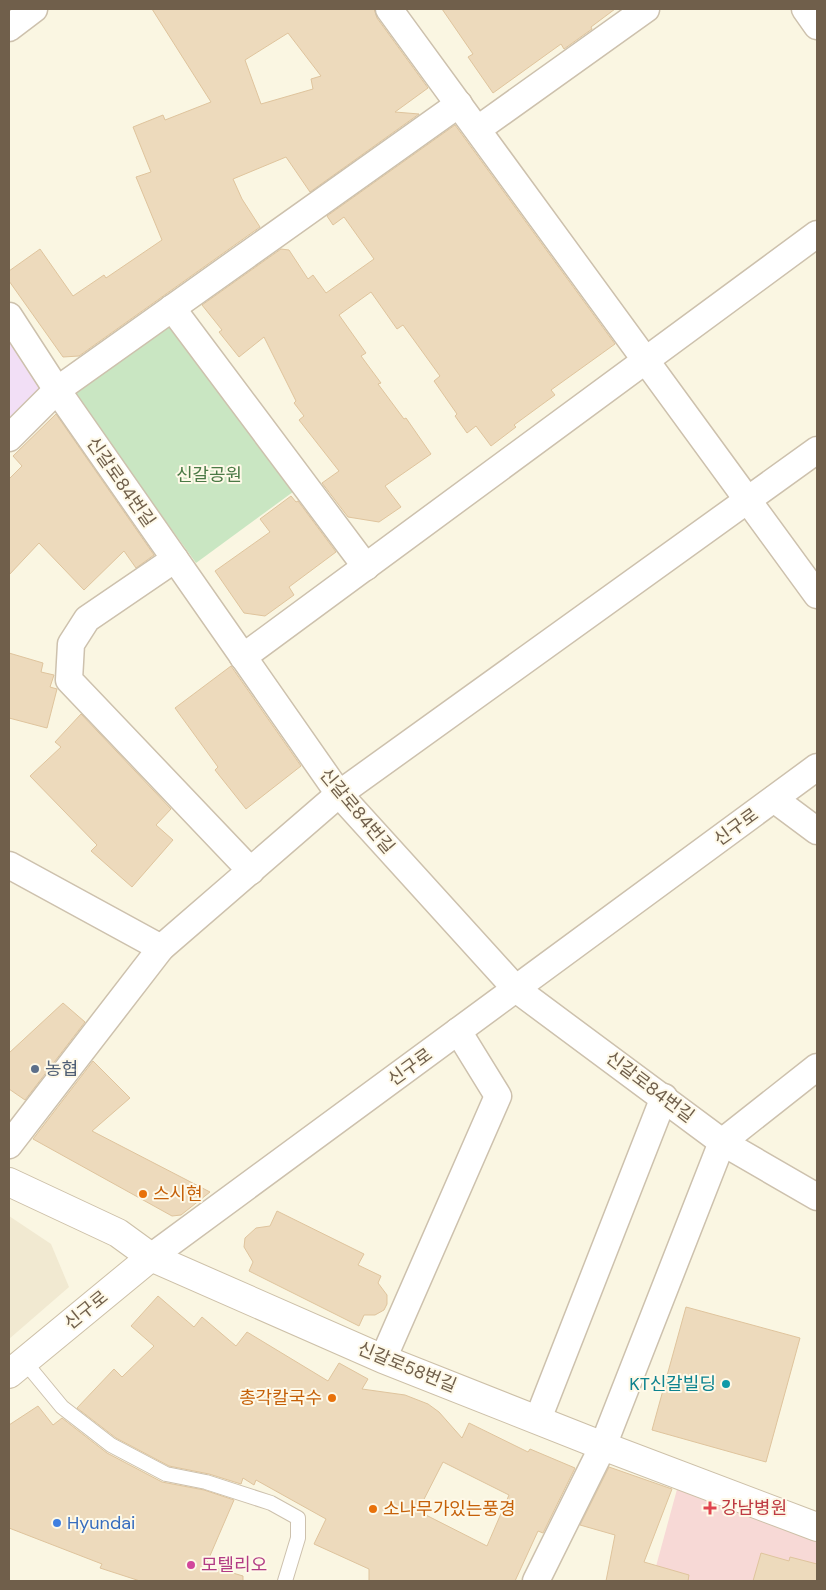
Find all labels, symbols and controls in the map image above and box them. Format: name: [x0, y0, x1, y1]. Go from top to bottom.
street label: 신갈로84번길: [81, 432, 161, 532]
park label: 신갈공원: [176, 463, 242, 487]
street label: 신갈로84번길: [314, 763, 400, 859]
street label: 신구로: [709, 803, 763, 851]
street label: 신구로: [383, 1043, 437, 1091]
street label: 신갈로84번길: [601, 1046, 699, 1128]
place label: 농협: [45, 1057, 78, 1081]
marker: 농협: [29, 1063, 41, 1075]
place label: 스시현: [153, 1182, 203, 1206]
marker: 스시현: [137, 1188, 149, 1200]
street label: 신구로: [59, 1285, 113, 1335]
street label: 신갈로58번길: [354, 1336, 460, 1398]
place label: KT신갈빌딩: [629, 1372, 716, 1396]
marker: KT신갈빌딩: [720, 1378, 732, 1390]
place label: 총각칼국수: [239, 1386, 322, 1410]
marker: 총각칼국수: [326, 1392, 338, 1404]
place label: 강남병원: [721, 1496, 787, 1520]
place label: 소나무가있는풍경: [383, 1497, 515, 1521]
marker: 강남병원: [703, 1501, 717, 1515]
marker: 소나무가있는풍경: [367, 1503, 379, 1515]
place label: Hyundai: [67, 1511, 135, 1535]
marker: Hyundai: [51, 1517, 63, 1529]
place label: 모텔리오: [201, 1553, 267, 1577]
marker: 모텔리오: [185, 1559, 197, 1571]

